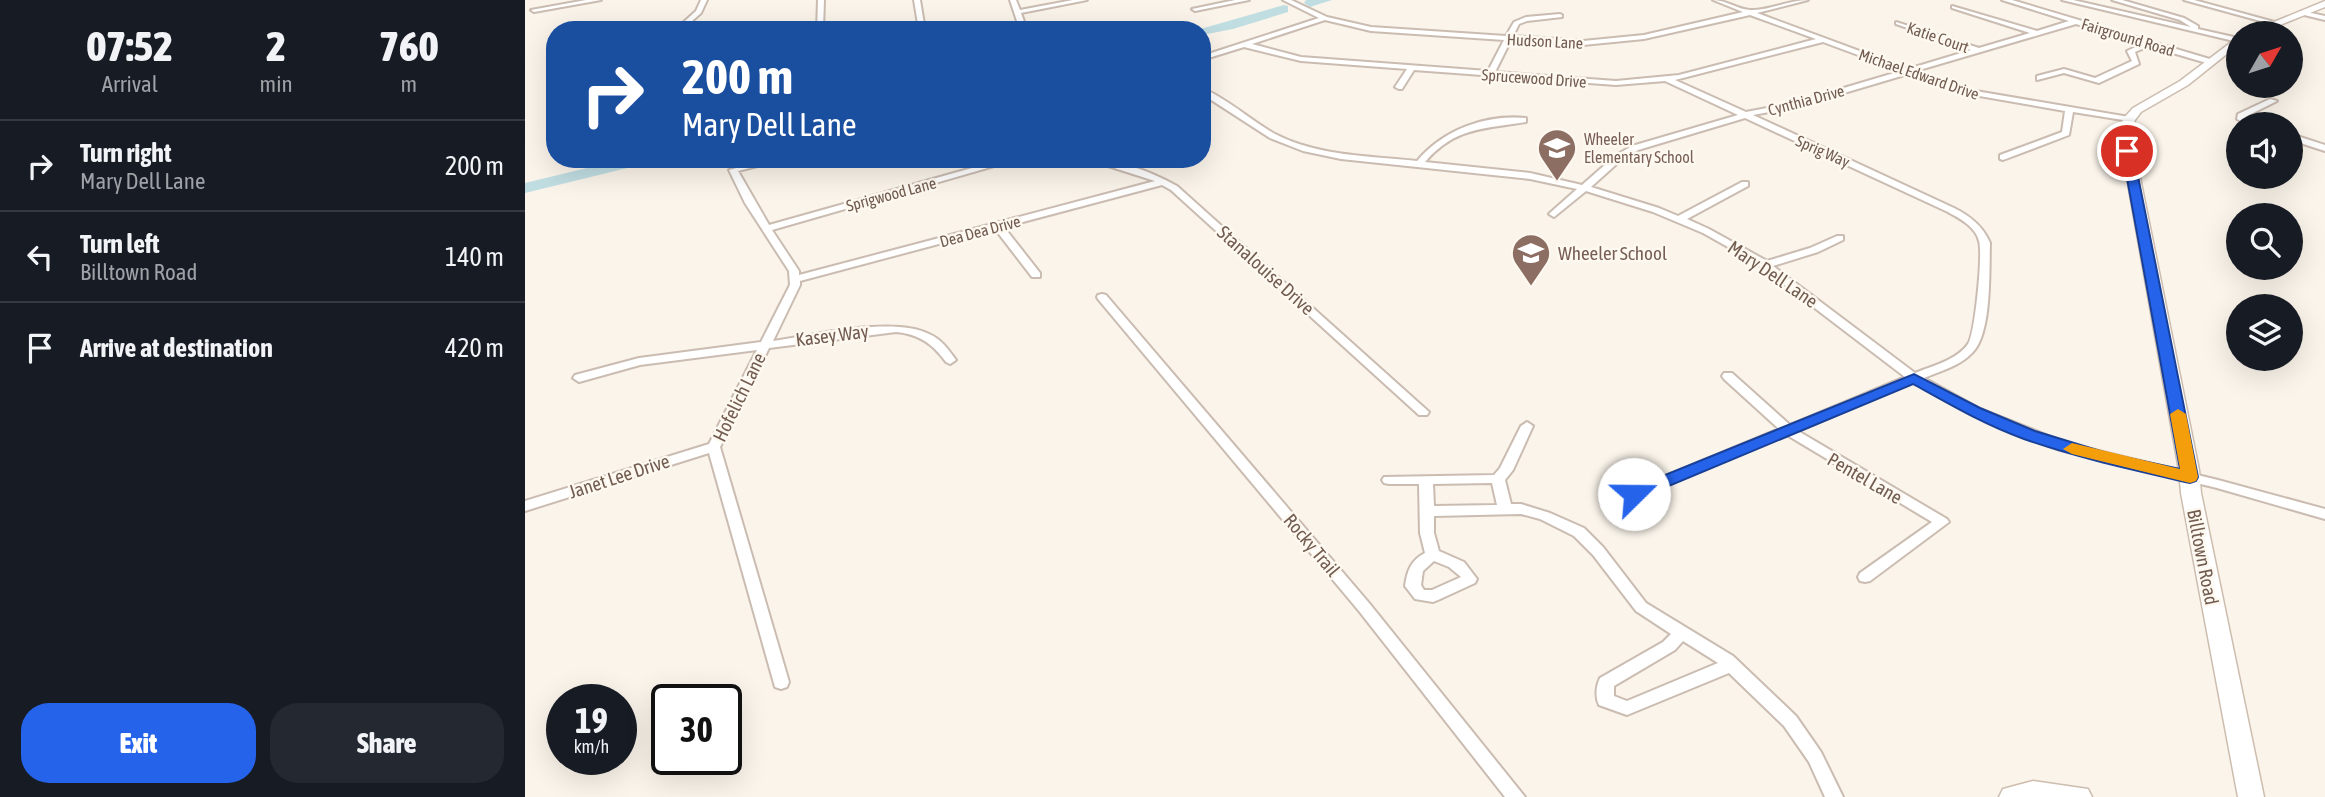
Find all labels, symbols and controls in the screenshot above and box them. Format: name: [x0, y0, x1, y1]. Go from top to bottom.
street label: Fairground Road: [2079, 14, 2177, 61]
street label: Katie Court: [1905, 18, 1972, 56]
north arrow: [2226, 21, 2303, 98]
map controls: [2226, 21, 2303, 371]
text: 07:52: [87, 22, 173, 70]
text: 2: [266, 22, 286, 70]
text: 760: [379, 22, 438, 70]
street label: Hudson Lane: [1506, 30, 1584, 52]
street label: Michael Edward Drive: [1856, 45, 1982, 103]
text: 200 m: [682, 48, 793, 104]
icon: right: [567, 49, 658, 140]
street label: Sprucewood Drive: [1481, 65, 1587, 92]
text: Arrival: [102, 71, 158, 97]
text: min: [260, 71, 293, 97]
text: m: [401, 71, 417, 97]
street label: Cynthia Drive: [1766, 81, 1846, 120]
text: Mary Dell Lane: [682, 106, 856, 143]
button: sound: [2226, 112, 2303, 189]
pin: [2097, 121, 2157, 181]
school or university icon: Wheeler Elementary School: [1536, 127, 1578, 182]
place label: Wheeler Elementary School: [1584, 130, 1695, 167]
street label: Sprig Way: [1793, 131, 1853, 172]
icon: arrive: [2108, 132, 2146, 170]
text: Turn right: [80, 138, 171, 168]
icon: right: [21, 147, 59, 185]
text: 200 m: [445, 151, 504, 181]
text: Mary Dell Lane: [80, 168, 205, 194]
street label: Sprigwood Lane: [844, 173, 938, 216]
button: search: [2226, 203, 2303, 280]
street label: Dea Dea Drive: [938, 212, 1022, 250]
street label: Stanalouise Drive: [1213, 221, 1319, 319]
text: Turn left: [80, 229, 160, 259]
school or university icon: Wheeler School: [1510, 232, 1552, 287]
street label: Mary Dell Lane: [1724, 236, 1822, 312]
icon: left: [21, 238, 59, 276]
text: 140 m: [445, 242, 504, 272]
place label: Wheeler School: [1558, 242, 1667, 264]
text: Billtown Road: [80, 259, 197, 285]
button: layers: [2226, 294, 2303, 371]
street label: Kasey Way: [794, 320, 870, 350]
icon: arrive: [21, 329, 59, 367]
text: Arrive at destination: [80, 333, 273, 363]
text: 420 m: [445, 333, 504, 363]
street label: Hofelich Lane: [708, 349, 770, 445]
street label: Pentel Lane: [1824, 448, 1906, 508]
street label: Janet Lee Drive: [566, 449, 672, 503]
position arrow: [1597, 457, 1671, 531]
street label: Billtown Road: [2183, 507, 2223, 607]
street label: Rocky Trail: [1279, 509, 1345, 581]
speed limit sign: 30: [651, 684, 742, 775]
text: 19: [575, 700, 608, 740]
button: Exit: [21, 703, 256, 783]
button: Share: [270, 703, 504, 783]
text: km/h: [574, 736, 609, 757]

